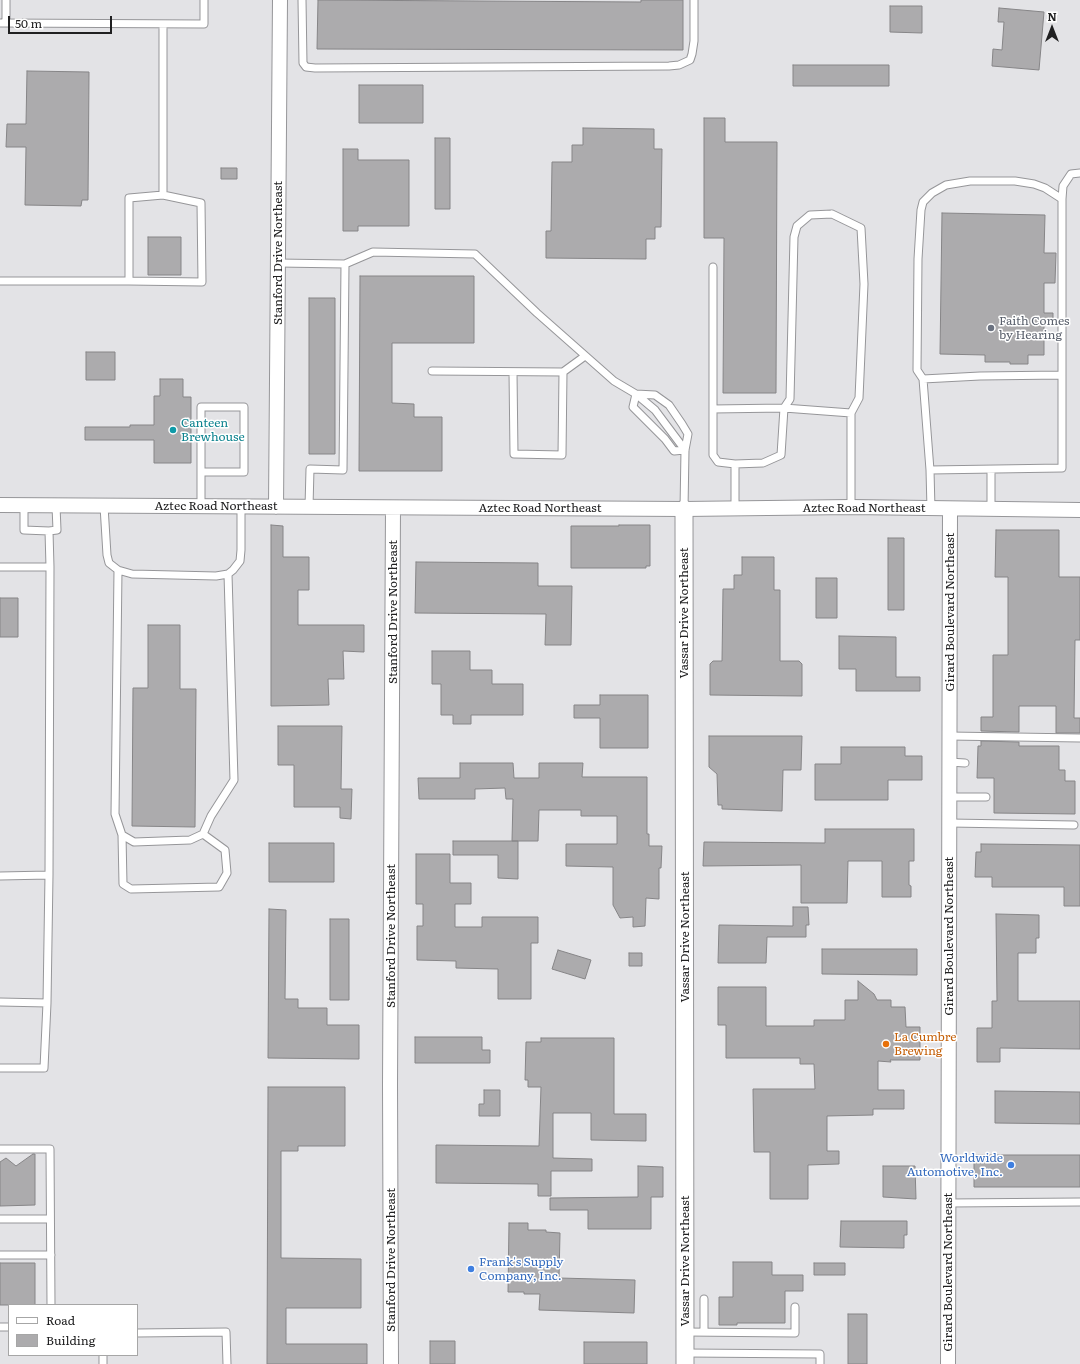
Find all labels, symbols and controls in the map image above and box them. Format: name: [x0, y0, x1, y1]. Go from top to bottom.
scale bar: [10, 8, 114, 34]
north arrow: [1032, 8, 1072, 48]
text: N: [1047, 8, 1057, 24]
text: 50 m: [15, 14, 42, 32]
street label: Stanford Drive Northeast: [271, 181, 285, 325]
place label: Faith Comes by Hearing: [999, 314, 1070, 342]
marker: Faith Comes by Hearing: [986, 323, 996, 333]
place label: Canteen Brewhouse: [181, 416, 245, 444]
marker: Canteen Brewhouse: [168, 425, 178, 435]
street label: Aztec Road Northeast: [155, 499, 277, 513]
street label: Aztec Road Northeast: [479, 501, 601, 515]
street label: Aztec Road Northeast: [803, 501, 925, 515]
street label: Girard Boulevard Northeast: [943, 533, 957, 691]
street label: Stanford Drive Northeast: [386, 540, 400, 684]
street label: Vassar Drive Northeast: [677, 547, 691, 679]
street label: Girard Boulevard Northeast: [942, 857, 956, 1015]
street label: Stanford Drive Northeast: [384, 864, 398, 1008]
street label: Vassar Drive Northeast: [678, 871, 692, 1003]
place label: La Cumbre Brewing: [894, 1030, 957, 1058]
marker: La Cumbre Brewing: [881, 1039, 891, 1049]
place label: Worldwide Automotive, Inc.: [907, 1151, 1003, 1179]
marker: Worldwide Automotive, Inc.: [1006, 1160, 1016, 1170]
street label: Stanford Drive Northeast: [384, 1188, 398, 1332]
street label: Girard Boulevard Northeast: [941, 1193, 955, 1351]
street label: Vassar Drive Northeast: [678, 1195, 692, 1327]
place label: Frank's Supply Company, Inc.: [479, 1255, 563, 1283]
marker: Frank's Supply Company, Inc.: [466, 1264, 476, 1274]
legend: [8, 1304, 138, 1356]
text: Road: [46, 1311, 75, 1329]
text: Building: [46, 1331, 95, 1349]

